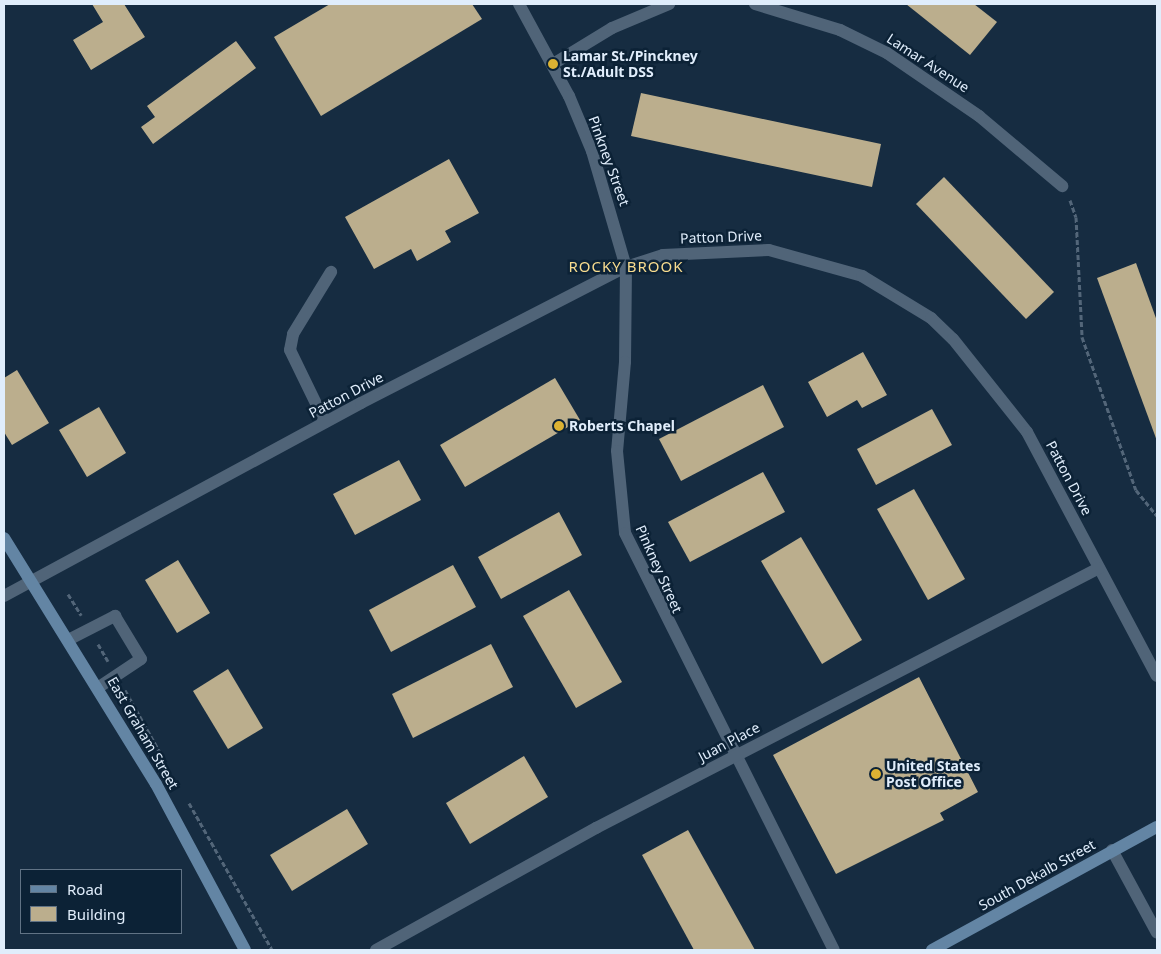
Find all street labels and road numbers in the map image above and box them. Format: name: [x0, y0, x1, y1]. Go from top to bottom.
street label: Lamar Avenue: [884, 30, 972, 96]
street label: Pinkney Street: [585, 114, 633, 208]
street label: Patton Drive: [680, 227, 762, 247]
street label: Patton Drive: [306, 368, 386, 422]
street label: Patton Drive: [1042, 438, 1096, 518]
street label: Pinkney Street: [632, 522, 686, 616]
street label: East Graham Street: [104, 674, 182, 792]
street label: Juan Place: [695, 719, 763, 765]
street label: South Dekalb Street: [976, 836, 1098, 914]

